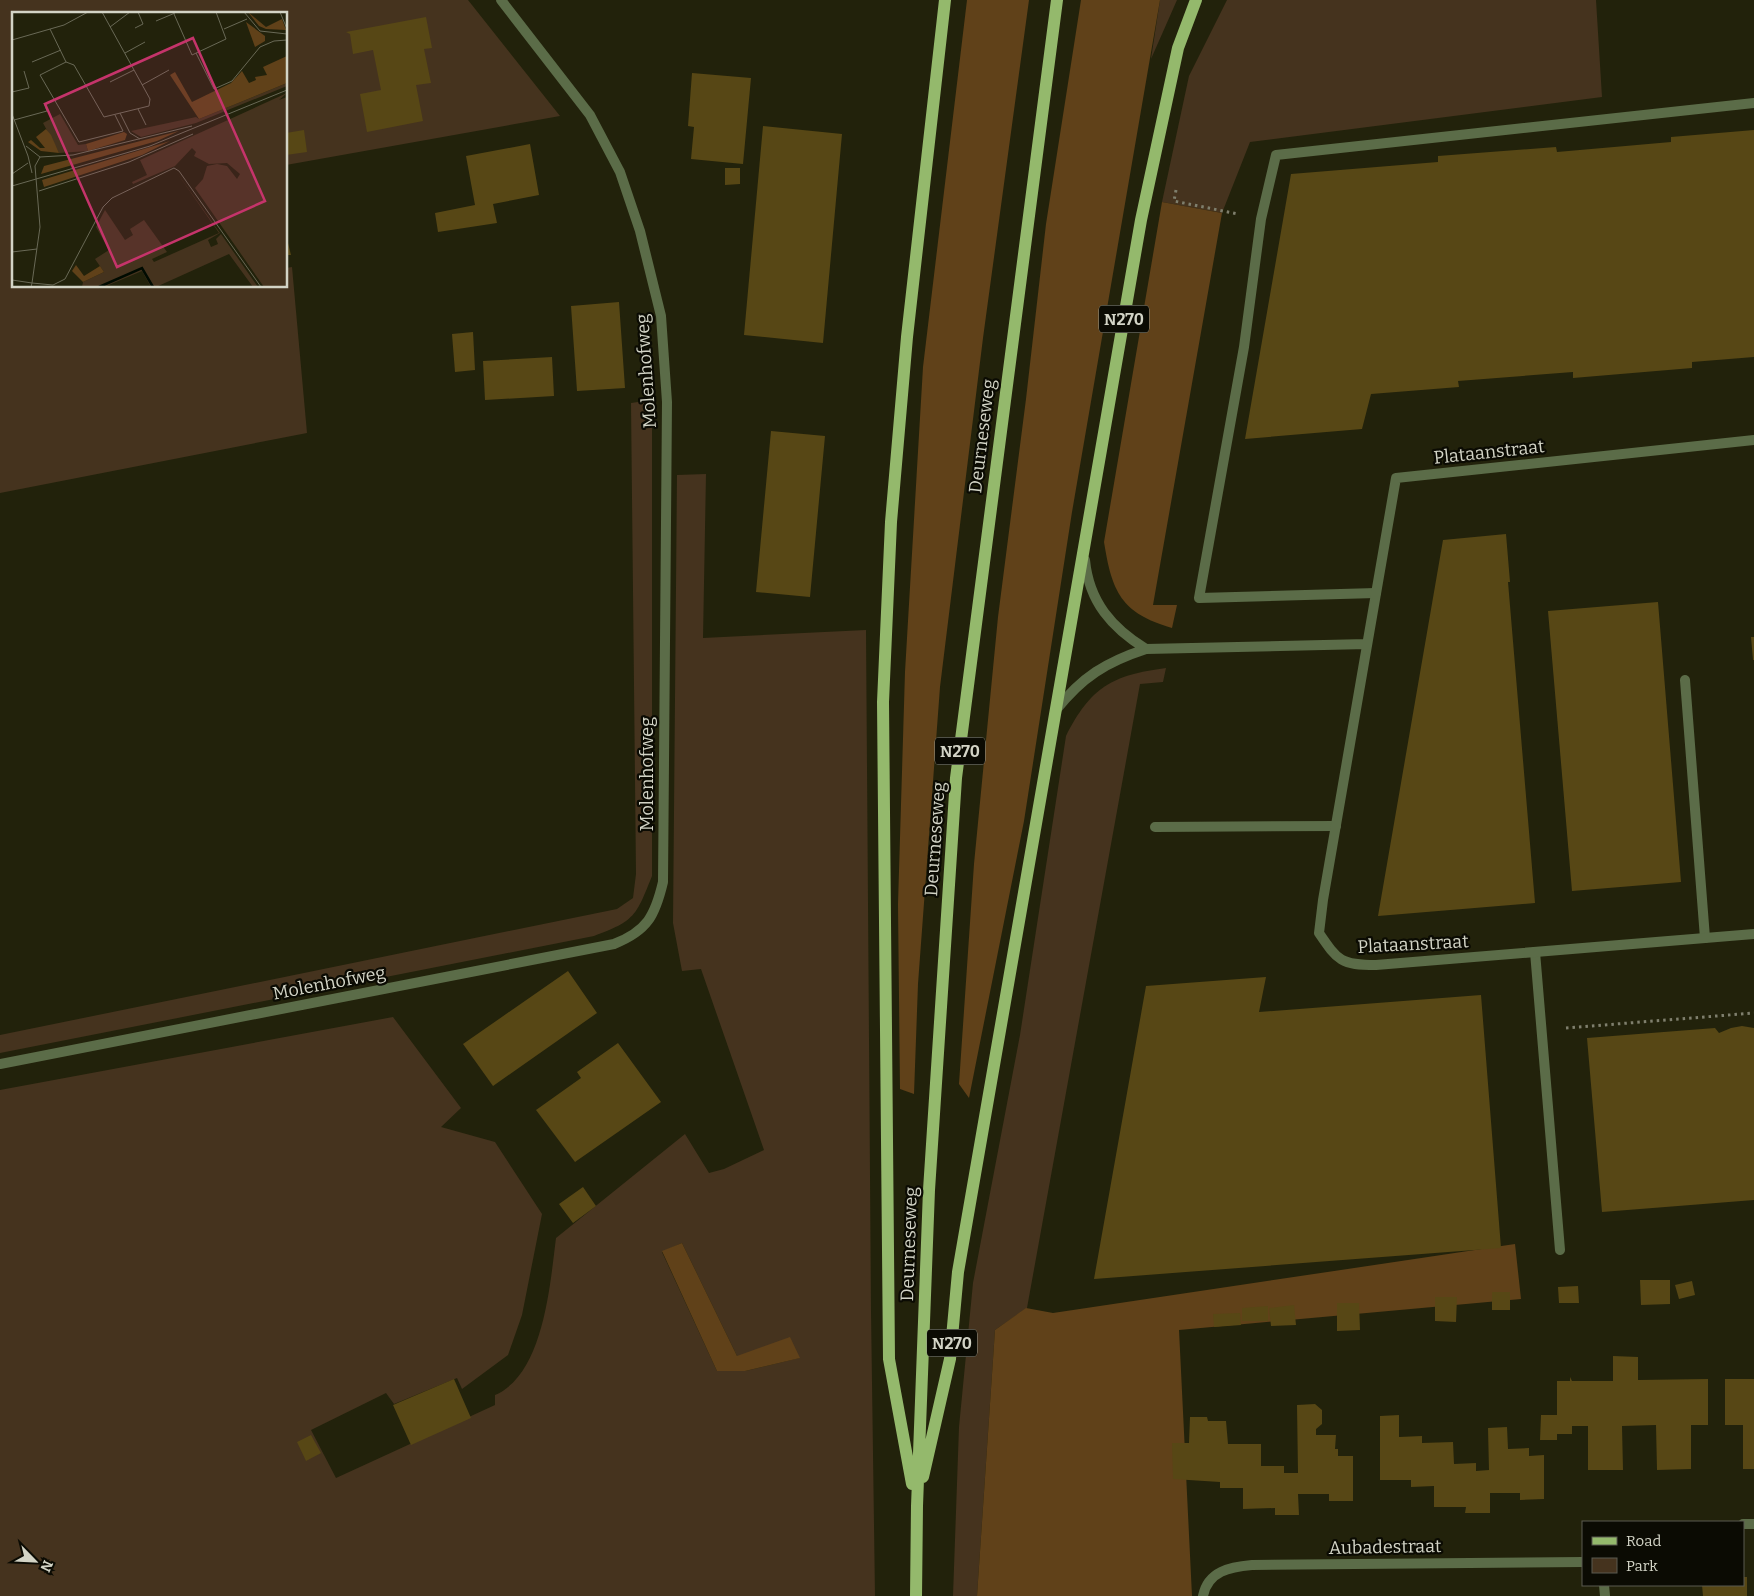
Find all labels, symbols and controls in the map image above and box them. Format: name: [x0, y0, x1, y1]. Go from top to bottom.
inset map: [12, 12, 288, 288]
road number: N270: [1099, 306, 1149, 332]
street label: Molenhofweg: [631, 313, 661, 429]
street label: Deurneseweg: [964, 378, 1000, 494]
street label: Plataanstraat: [1432, 435, 1546, 469]
street label: Molenhofweg: [636, 717, 658, 831]
road number: N270: [935, 738, 985, 764]
street label: Deurneseweg: [920, 781, 950, 897]
street label: Plataanstraat: [1357, 930, 1470, 958]
street label: Molenhofweg: [271, 961, 387, 1005]
street label: Deurneseweg: [896, 1186, 922, 1302]
road number: N270: [927, 1330, 977, 1356]
legend: [1582, 1521, 1744, 1586]
text: Road: [1626, 1532, 1661, 1550]
street label: Aubadestraat: [1328, 1535, 1442, 1559]
north arrow: [10, 1536, 60, 1586]
text: Park: [1626, 1557, 1658, 1575]
text: N: [36, 1558, 56, 1575]

